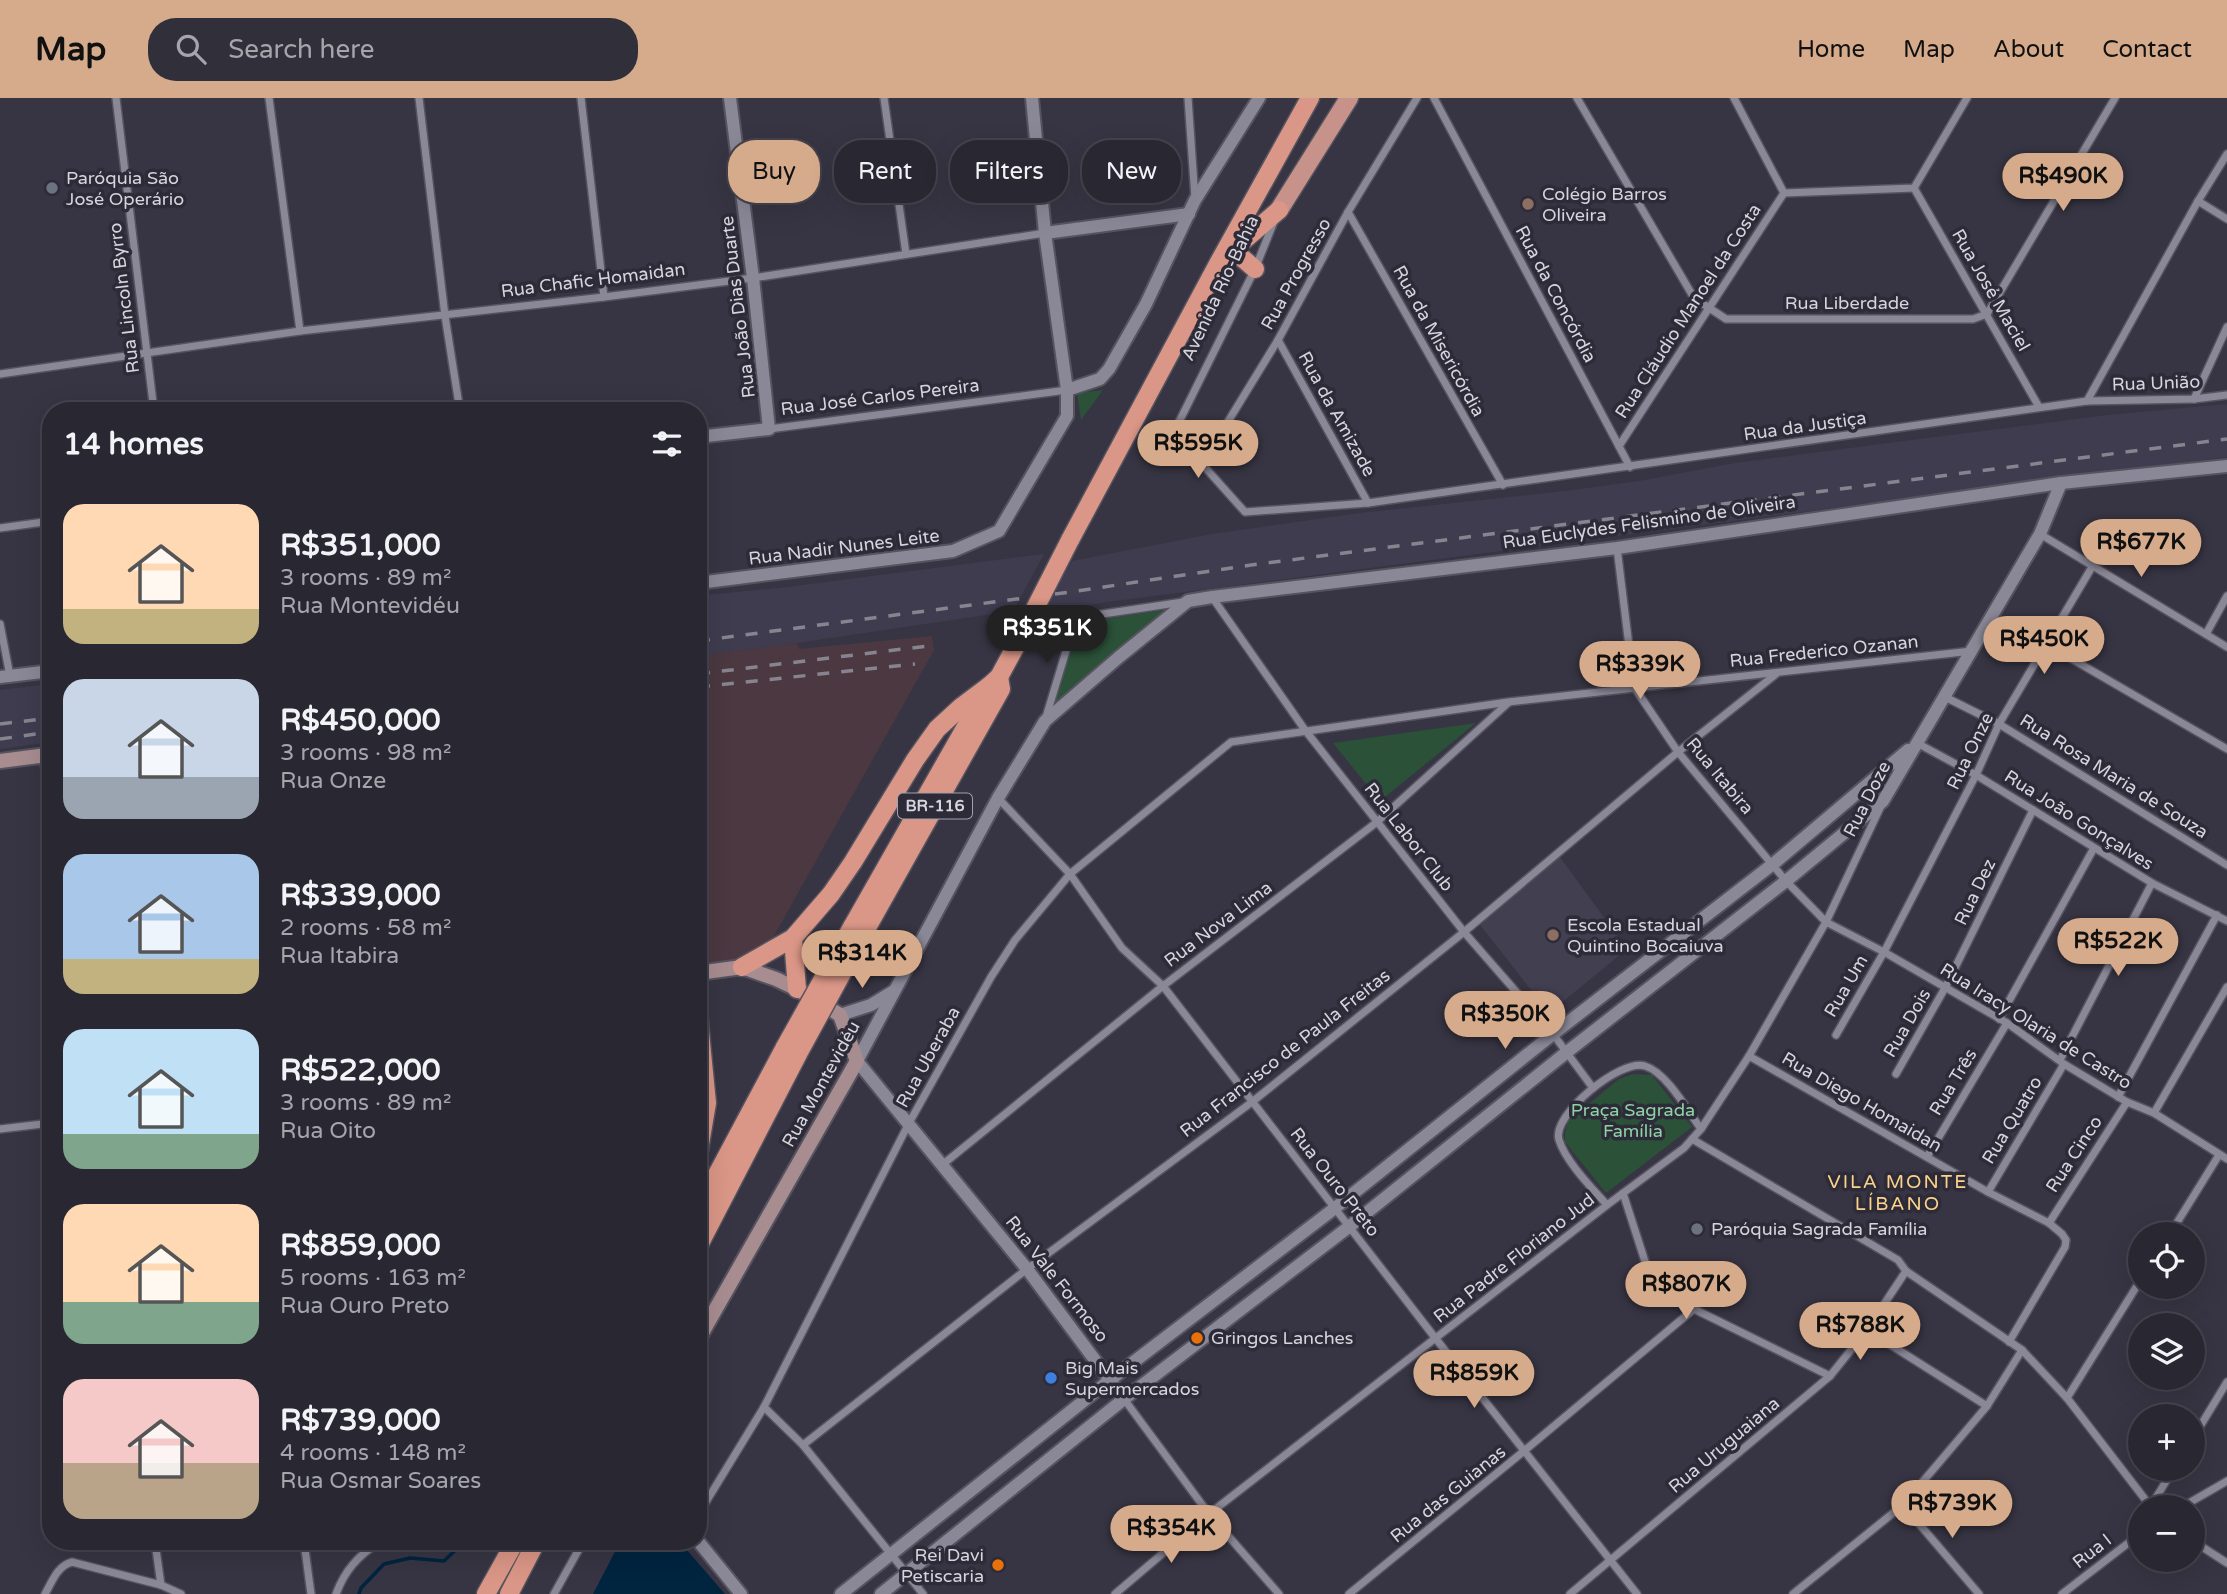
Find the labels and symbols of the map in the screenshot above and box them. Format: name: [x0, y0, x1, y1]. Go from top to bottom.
pin: R$490K: [2006, 153, 2120, 213]
place label: Paróquia São José Operário: [66, 167, 184, 210]
marker: Paróquia São José Operário: [44, 180, 60, 196]
place label: Colégio Barros Oliveira: [1542, 183, 1667, 226]
marker: Colégio Barros Oliveira: [1520, 196, 1536, 212]
street label: Rua Cláudio Manoel da Costa: [1610, 199, 1766, 423]
street label: Avenida Rio-Bahia: [1177, 212, 1263, 364]
street label: Rua Progresso: [1256, 214, 1336, 334]
street label: Rua João Dias Duarte: [716, 215, 760, 399]
street label: Rua Lincoln Byrro: [104, 221, 144, 374]
street label: Rua da Concórdia: [1511, 222, 1601, 366]
street label: Rua José Maciel: [1947, 225, 2035, 355]
street label: Rua Chafic Homaidan: [500, 258, 686, 302]
street label: Rua da Misericórdia: [1388, 261, 1490, 421]
street label: Rua Liberdade: [1785, 292, 1909, 314]
street label: Rua da Amizade: [1294, 348, 1380, 480]
street label: Rua União: [2111, 370, 2201, 396]
street label: Rua José Carlos Pereira: [779, 374, 981, 420]
street label: Rua da Justiça: [1742, 406, 1868, 446]
pin: R$595K: [1141, 420, 1255, 480]
street label: Rua Euclydes Felismino de Oliveira: [1501, 491, 1797, 553]
pin: R$677K: [2084, 519, 2198, 579]
street label: Rua Nadir Nunes Leite: [747, 524, 941, 570]
pin: R$351K: [990, 606, 1104, 665]
pin: R$450K: [1987, 616, 2101, 676]
street label: Rua Frederico Ozanan: [1729, 630, 1919, 672]
pin: R$339K: [1583, 642, 1697, 701]
street label: Rua Onze: [1942, 709, 1998, 793]
street label: Rua Rosa Maria de Souza: [2016, 709, 2212, 843]
street label: Rua Itabira: [1682, 733, 1758, 819]
street label: Rua Doze: [1839, 758, 1895, 840]
street label: Rua João Gonçalves: [2000, 765, 2158, 875]
street label: Rua Labor Club: [1360, 778, 1458, 896]
road number: BR-116: [898, 793, 972, 818]
street label: Rua Dez: [1950, 855, 2000, 929]
street label: Rua Nova Lima: [1160, 876, 1276, 972]
place label: Escola Estadual Quintino Bocaiuva: [1567, 914, 1724, 957]
pin: R$522K: [2061, 918, 2175, 978]
marker: Escola Estadual Quintino Bocaiuva: [1545, 927, 1561, 943]
pin: R$314K: [805, 930, 919, 990]
street label: Rua Um: [1819, 951, 1873, 1021]
street label: Rua Iracy Olaria de Castro: [1936, 958, 2136, 1094]
street label: Rua Francisco de Paula Freitas: [1176, 964, 1394, 1142]
street label: Rua Dois: [1879, 985, 1935, 1061]
pin: R$350K: [1448, 992, 1562, 1051]
street label: Rua Uberaba: [891, 1003, 965, 1111]
street label: Rua Montevidéu: [777, 1017, 865, 1151]
street label: Rua Três: [1925, 1045, 1981, 1119]
street label: Rua Diego Homaidan: [1778, 1047, 1946, 1157]
street label: Rua Quatro: [1977, 1072, 2047, 1168]
park label: Praça Sagrada Família: [1571, 1099, 1695, 1142]
street label: Rua Cinco: [2041, 1111, 2107, 1196]
street label: Rua Ouro Preto: [1285, 1123, 1385, 1241]
district label: VILA MONTE LÍBANO: [1827, 1171, 1969, 1215]
street label: Rua Padre Floriano Jud: [1429, 1188, 1599, 1328]
street label: Rua Vale Formoso: [1001, 1211, 1113, 1347]
place label: Paróquia Sagrada Família: [1711, 1218, 1927, 1240]
marker: Paróquia Sagrada Família: [1689, 1221, 1705, 1237]
pin: R$807K: [1629, 1262, 1743, 1321]
pin: R$788K: [1803, 1302, 1917, 1362]
place label: Gringos Lanches: [1211, 1327, 1353, 1349]
marker: Gringos Lanches: [1189, 1330, 1205, 1346]
pin: R$859K: [1417, 1350, 1531, 1410]
place label: Big Mais Supermercados: [1065, 1357, 1199, 1400]
marker: Big Mais Supermercados: [1043, 1370, 1059, 1386]
street label: Rua Uruguaiana: [1664, 1392, 1784, 1498]
street label: Rua das Guianas: [1386, 1441, 1510, 1547]
pin: R$739K: [1895, 1480, 2009, 1540]
pin: R$354K: [1114, 1506, 1228, 1565]
street label: Rua I: [2068, 1529, 2116, 1573]
place label: Rei Davi Petiscaria: [901, 1544, 984, 1587]
marker: Rei Davi Petiscaria: [990, 1557, 1006, 1573]

